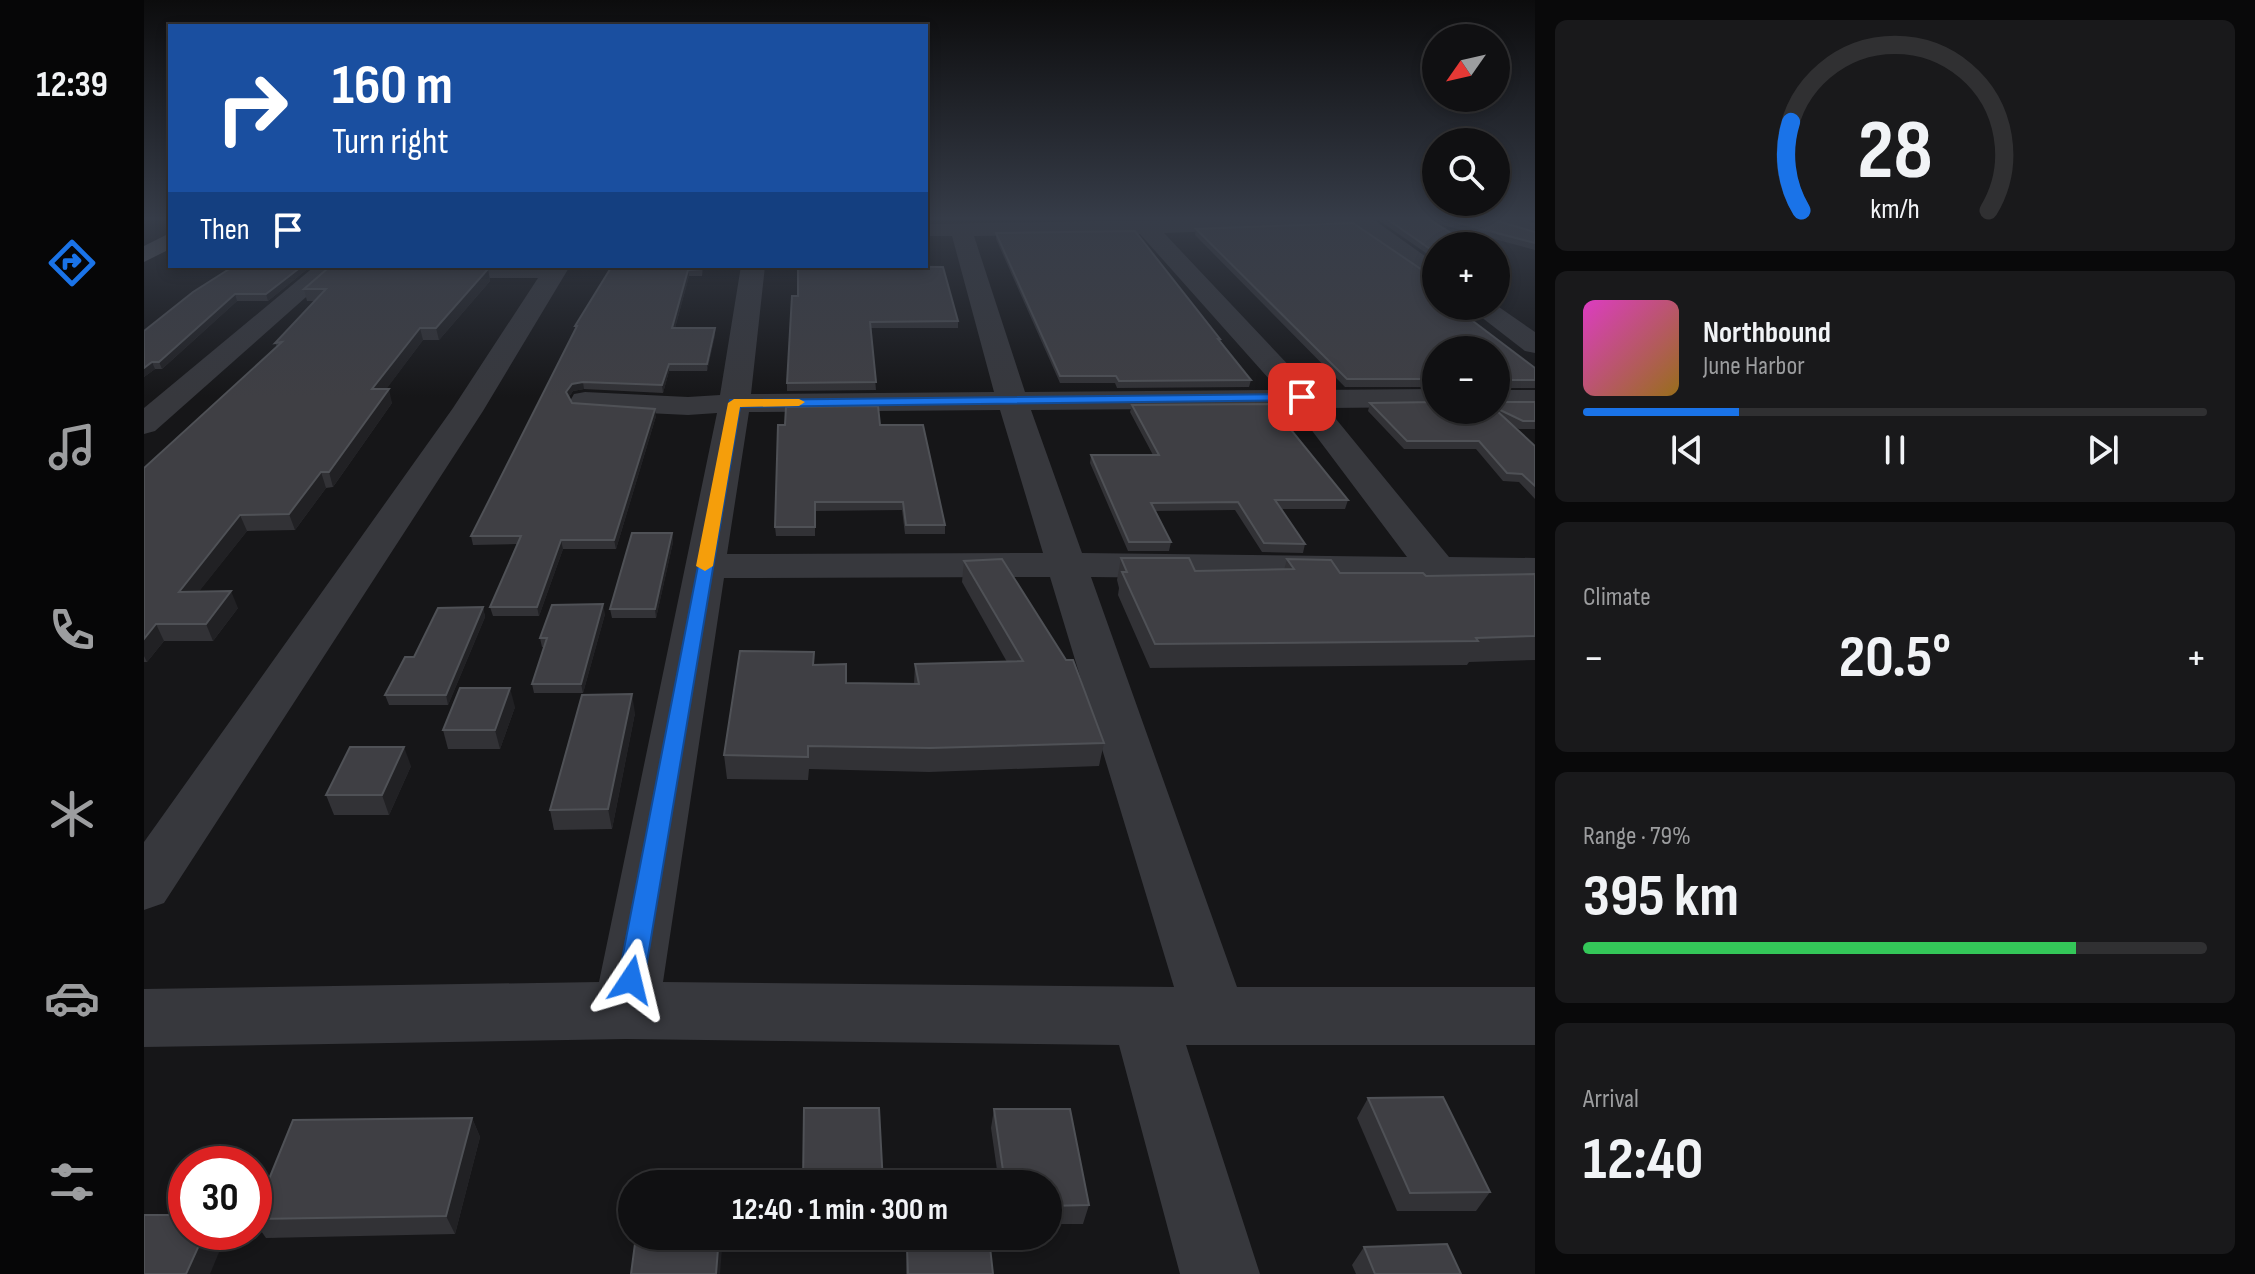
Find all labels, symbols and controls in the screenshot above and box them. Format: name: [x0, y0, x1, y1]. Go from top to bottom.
north arrow: [1422, 24, 1510, 112]
map controls: [1422, 24, 1510, 424]
text: 160 m: [332, 53, 453, 120]
icon: right: [200, 56, 304, 160]
text: 12:39: [36, 64, 108, 107]
text: 28: [1857, 102, 1933, 202]
text: Turn right: [332, 121, 449, 164]
button: search: [1422, 128, 1510, 216]
text: km/h: [1870, 193, 1920, 228]
icon: arrive: [266, 208, 310, 252]
text: Then: [200, 212, 250, 248]
button: +: [1422, 232, 1510, 320]
icon: directions: [44, 235, 100, 291]
text: Northbound: [1703, 315, 1831, 351]
button: −: [1422, 336, 1510, 424]
text: June Harbor: [1703, 351, 1805, 382]
pin: [1268, 363, 1336, 431]
icon: arrive: [1280, 375, 1324, 419]
icon: music: [44, 419, 100, 475]
icon: previous: [1665, 428, 1709, 472]
icon: pause: [1873, 428, 1917, 472]
icon: next: [2081, 428, 2125, 472]
text: Climate: [1583, 582, 1651, 613]
icon: phone: [44, 602, 100, 658]
text: 20.5°: [1839, 622, 1951, 694]
text: −: [1583, 632, 1605, 685]
text: +: [2185, 632, 2207, 685]
icon: climate: [44, 786, 100, 842]
text: Range · 79%: [1583, 821, 1691, 852]
text: 395 km: [1583, 861, 1739, 933]
position arrow: [589, 938, 673, 1022]
icon: car: [44, 970, 100, 1026]
text: Arrival: [1583, 1084, 1639, 1115]
text: 12:40: [1583, 1124, 1703, 1196]
speed limit sign: 30: [168, 1146, 272, 1250]
icon: filters: [44, 1154, 100, 1210]
text: 12:40 · 1 min · 300 m: [732, 1192, 948, 1228]

